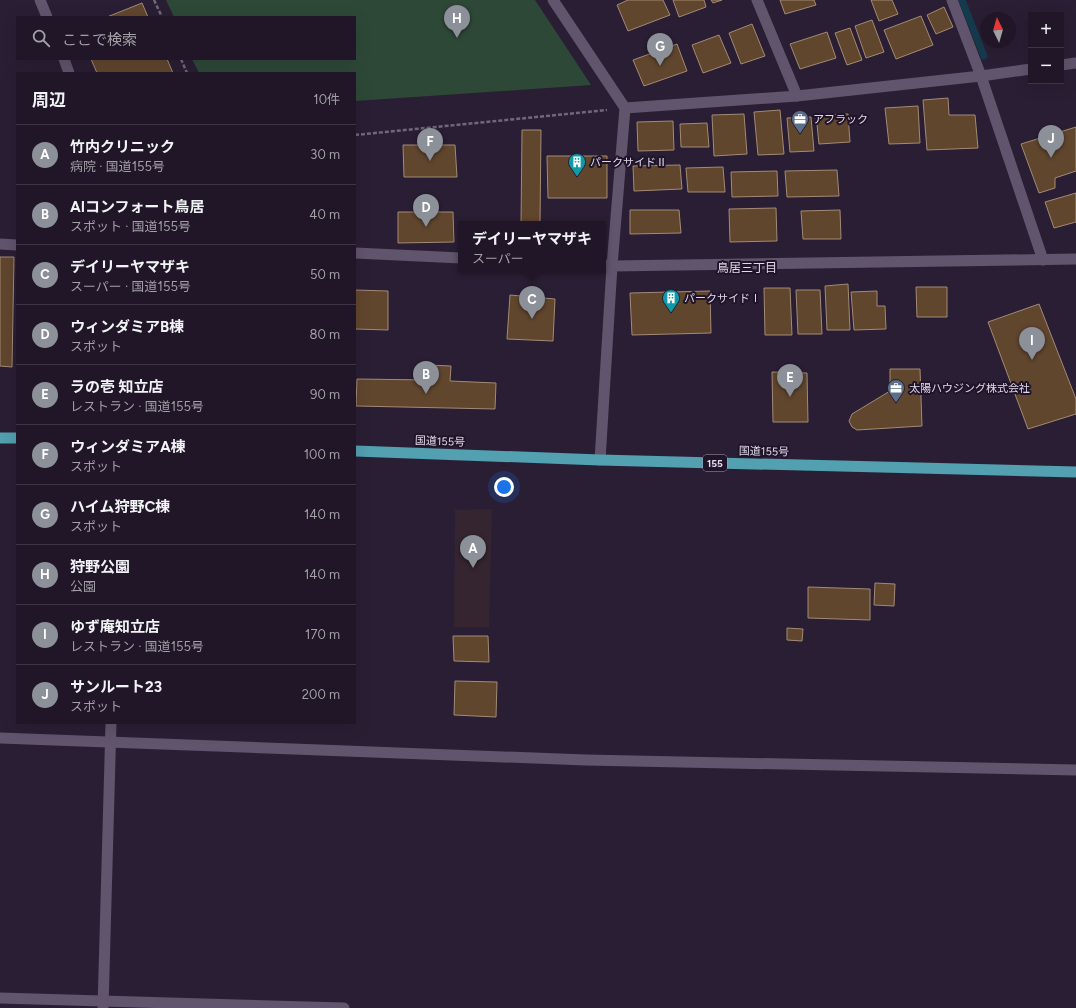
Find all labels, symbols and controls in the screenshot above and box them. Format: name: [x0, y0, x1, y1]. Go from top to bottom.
pin: H: [444, 5, 470, 38]
north arrow: [980, 12, 1016, 48]
map controls: [1028, 12, 1064, 84]
button: +: [1028, 12, 1064, 48]
search box: [16, 16, 356, 60]
icon: search: [30, 27, 52, 49]
text: ここで検索: [62, 31, 137, 49]
pin: G: [647, 33, 673, 66]
button: −: [1028, 48, 1064, 84]
text: 周辺: [32, 90, 66, 110]
text: 10件: [313, 92, 340, 107]
office icon: アフラック: [790, 109, 810, 134]
place label: アフラック: [813, 113, 868, 126]
pin: J: [1038, 125, 1064, 158]
pin: F: [417, 128, 443, 161]
text: 竹内クリニック: [70, 138, 175, 156]
text: A: [40, 147, 50, 162]
text: 30 m: [310, 147, 340, 162]
building icon: パークサイドⅡ: [567, 152, 587, 177]
place label: パークサイドⅡ: [590, 156, 667, 169]
text: 病院 · 国道155号: [70, 159, 165, 174]
pin: D: [413, 194, 439, 227]
text: AIコンフォート鳥居: [70, 198, 205, 216]
text: B: [41, 207, 49, 222]
text: 40 m: [309, 207, 340, 222]
text: スポット · 国道155号: [70, 219, 191, 234]
popup: [458, 221, 606, 273]
text: デイリーヤマザキ: [472, 230, 592, 248]
text: スーパー: [472, 251, 524, 266]
text: デイリーヤマザキ: [70, 258, 190, 276]
district label: 鳥居三丁目: [717, 261, 777, 275]
text: C: [40, 267, 50, 282]
text: 50 m: [310, 267, 340, 282]
text: スーパー · 国道155号: [70, 279, 191, 294]
pin: C: [519, 286, 545, 319]
building icon: パークサイドⅠ: [661, 288, 681, 313]
place label: パークサイドⅠ: [684, 292, 761, 305]
text: ウィンダミアB棟: [70, 318, 184, 336]
text: D: [40, 327, 50, 342]
text: 80 m: [309, 327, 340, 342]
pin: I: [1019, 327, 1045, 360]
text: スポット: [70, 339, 122, 354]
pin: B: [413, 361, 439, 394]
pin: E: [777, 364, 803, 397]
text: ラの壱 知立店: [70, 378, 164, 396]
office icon: 太陽ハウジング株式会社: [886, 378, 906, 403]
place label: 太陽ハウジング株式会社: [909, 382, 1030, 395]
text: E: [41, 387, 49, 402]
text: 90 m: [310, 387, 340, 402]
text: レストラン · 国道155号: [70, 399, 204, 414]
street label: 国道155号: [415, 434, 465, 449]
text: ウィンダミアA棟: [70, 438, 186, 456]
street label: 国道155号: [739, 445, 789, 458]
text: F: [41, 447, 49, 462]
text: 100 m: [304, 447, 340, 462]
road number: 155: [703, 455, 727, 471]
text: スポット: [70, 459, 122, 474]
your location: [494, 477, 514, 497]
text: ハイム狩野C棟: [70, 498, 170, 516]
text: G: [40, 507, 50, 522]
text: 140 m: [304, 507, 340, 522]
text: スポット: [70, 519, 122, 534]
pin: A: [460, 535, 486, 568]
text: 狩野公園: [70, 558, 130, 576]
text: H: [40, 567, 50, 582]
text: 140 m: [304, 567, 340, 582]
text: 公園: [70, 579, 96, 594]
text: ゆず庵知立店: [70, 618, 160, 636]
text: I: [43, 627, 47, 642]
text: 170 m: [305, 627, 340, 642]
text: レストラン · 国道155号: [70, 639, 204, 654]
text: サンルート23: [70, 678, 162, 696]
text: J: [41, 687, 49, 702]
text: 200 m: [302, 687, 340, 702]
text: スポット: [70, 699, 122, 714]

